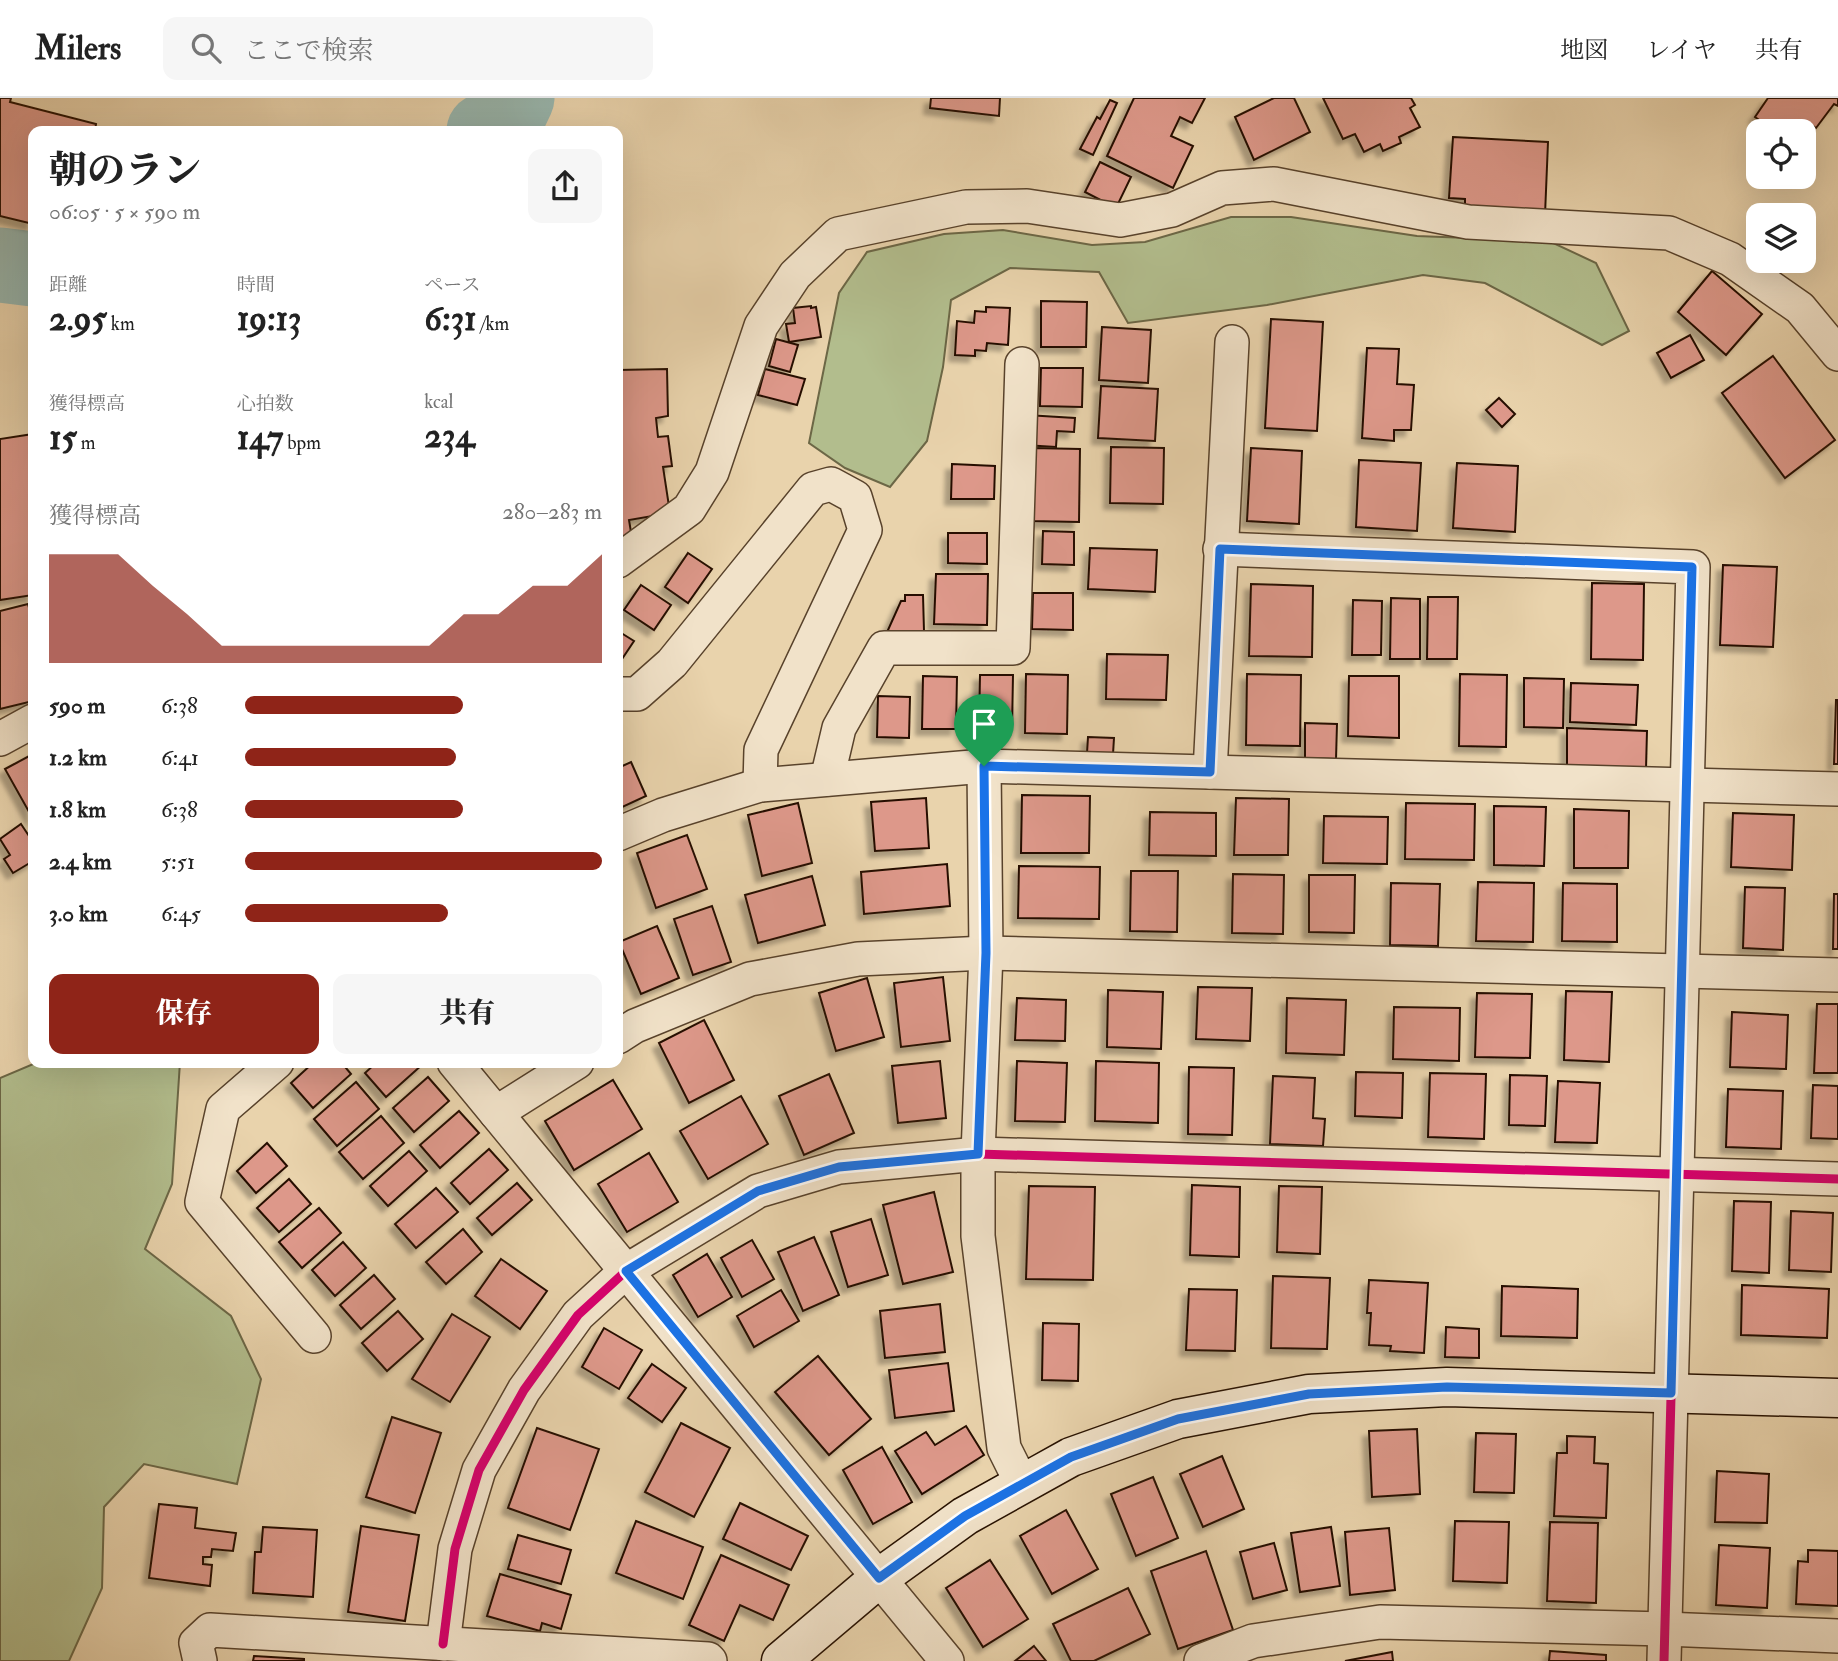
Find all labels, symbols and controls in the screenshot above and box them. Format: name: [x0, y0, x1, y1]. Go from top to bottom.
search box: [163, 17, 653, 80]
text: Milers: [35, 28, 121, 69]
icon: search: [187, 29, 225, 67]
text: ここで検索: [243, 35, 373, 67]
text: 地図: [1560, 35, 1608, 66]
text: レイヤ: [1646, 35, 1717, 66]
text: 共有: [1755, 35, 1803, 66]
map controls: [1746, 119, 1816, 273]
button: locate: [1746, 119, 1816, 189]
text: 朝のラン: [49, 147, 201, 195]
button: share: [528, 149, 602, 223]
text: 06:05 · 5 × 590 m: [49, 197, 200, 226]
button: layers: [1746, 203, 1816, 273]
text: 距離: [49, 273, 87, 297]
text: 時間: [237, 273, 275, 297]
text: ペース: [424, 273, 480, 297]
text: 2.95: [49, 297, 107, 341]
text: 19:13: [237, 297, 302, 341]
text: 6:31: [424, 297, 477, 341]
text: km: [107, 312, 135, 336]
text: /km: [477, 312, 509, 336]
text: kcal: [424, 390, 453, 414]
text: 獲得標高: [49, 392, 125, 416]
text: 心拍数: [237, 392, 294, 416]
text: 234: [424, 414, 474, 458]
text: 15: [49, 416, 77, 460]
text: 147: [237, 416, 283, 460]
text: m: [77, 431, 96, 455]
text: bpm: [283, 431, 321, 455]
text: 280–283 m: [502, 497, 602, 526]
text: 獲得標高: [49, 501, 141, 530]
text: 590 m: [49, 691, 105, 720]
text: 6:38: [161, 691, 198, 720]
pin: [954, 694, 1014, 766]
icon: arrive: [965, 705, 1003, 743]
text: 1.2 km: [49, 743, 107, 772]
text: 6:41: [161, 743, 199, 772]
text: 1.8 km: [49, 795, 106, 824]
text: 6:38: [161, 795, 198, 824]
text: 2.4 km: [49, 847, 112, 876]
text: 5:51: [161, 847, 195, 876]
text: 3.0 km: [49, 899, 108, 928]
text: 6:45: [161, 899, 201, 928]
button: 保存: [49, 974, 319, 1054]
button: 共有: [333, 974, 602, 1054]

